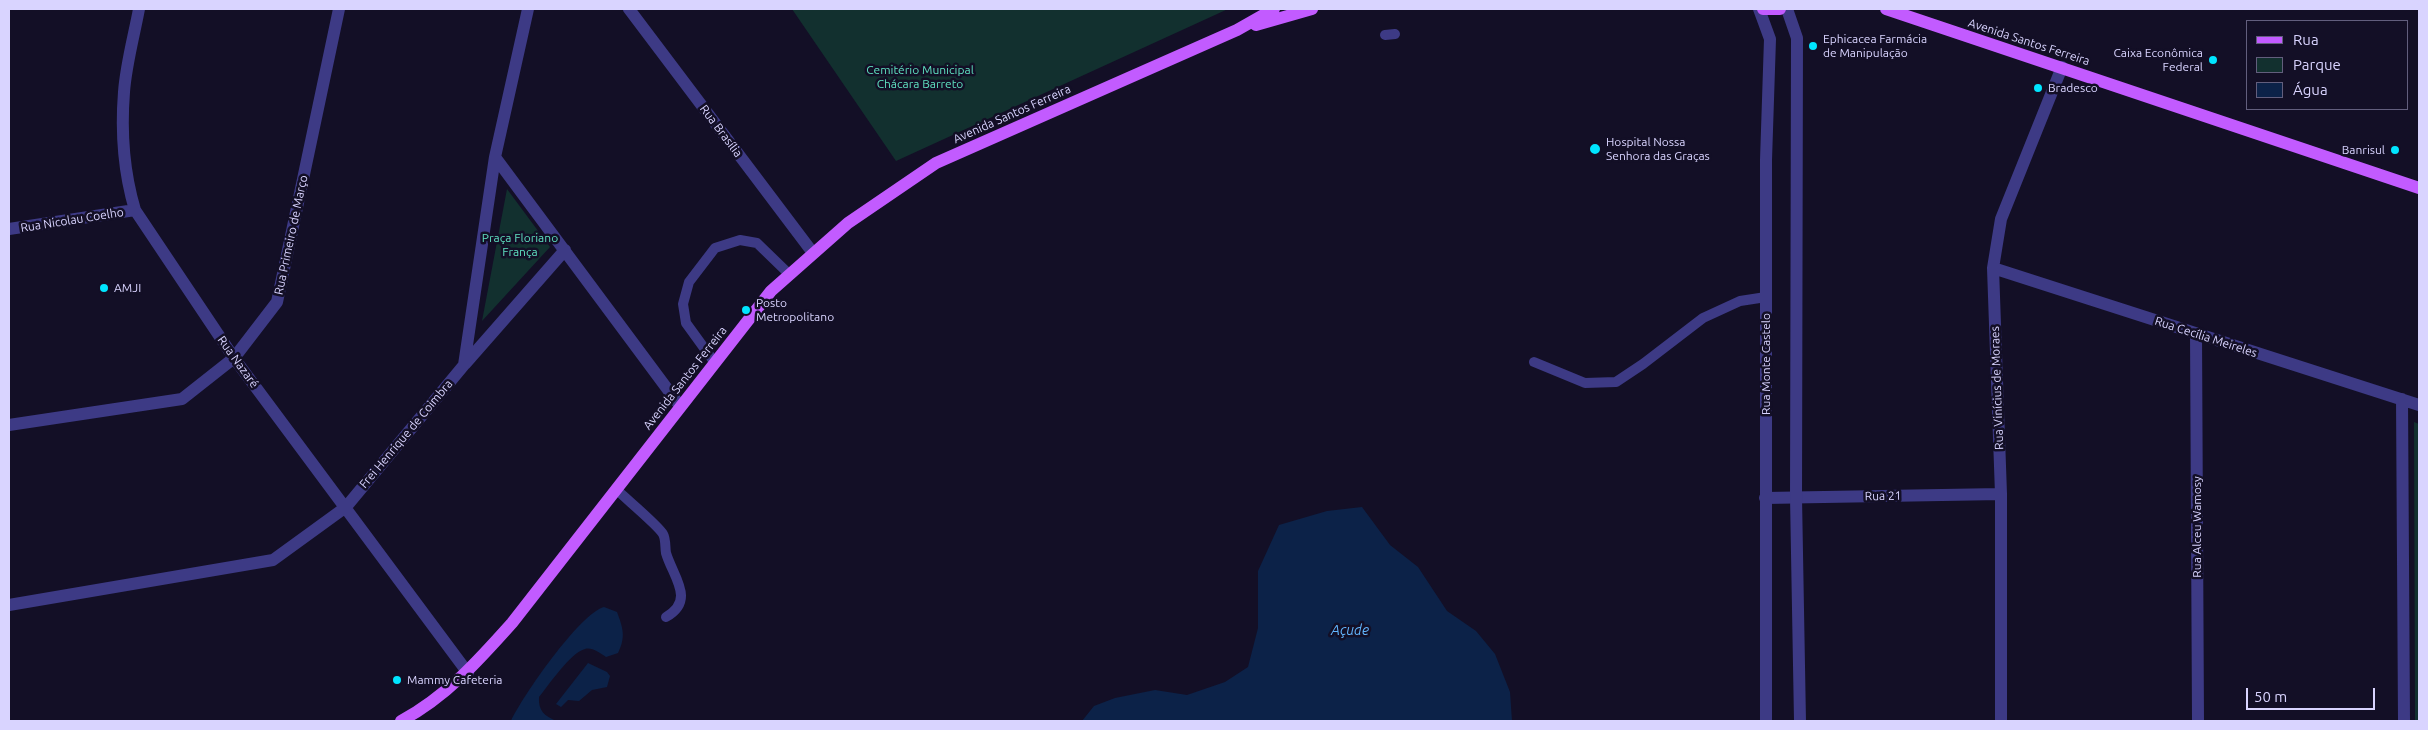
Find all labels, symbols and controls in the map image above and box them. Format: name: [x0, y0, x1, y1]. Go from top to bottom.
street label: Avenida Santos Ferreira: [1966, 16, 2092, 68]
legend: [2246, 20, 2408, 110]
text: Rua: [2293, 31, 2319, 48]
place label: Ephicacea Farmácia de Manipulação: [1823, 32, 1927, 60]
marker: Ephicacea Farmácia de Manipulação: [1807, 40, 1819, 52]
place label: Caixa Econômica Federal: [2113, 46, 2203, 74]
marker: Caixa Econômica Federal: [2207, 54, 2219, 66]
text: Parque: [2293, 56, 2341, 73]
park label: Cemitério Municipal Chácara Barreto: [866, 63, 974, 91]
place label: Bradesco: [2048, 81, 2098, 95]
text: Água: [2293, 81, 2328, 98]
street label: Avenida Santos Ferreira: [951, 82, 1073, 146]
marker: Bradesco: [2032, 82, 2044, 94]
street label: Rua Brasília: [697, 102, 745, 160]
place label: Hospital Nossa Senhora das Graças: [1606, 135, 1710, 163]
marker: Hospital Nossa Senhora das Graças: [1588, 142, 1602, 156]
place label: Banrisul: [2342, 143, 2385, 157]
marker: Banrisul: [2389, 144, 2401, 156]
street label: Rua Primeiro de Março: [271, 174, 311, 296]
street label: Rua Nicolau Coelho: [19, 205, 125, 235]
park label: Praça Floriano França: [482, 231, 558, 259]
place label: AMJI: [114, 281, 141, 295]
marker: AMJI: [98, 282, 110, 294]
place label: Posto Metropolitano: [756, 296, 834, 324]
marker: Posto Metropolitano: [740, 304, 752, 316]
street label: Rua Monte Castelo: [1759, 313, 1773, 415]
street label: Rua Cecília Meireles: [2153, 314, 2259, 360]
street label: Avenida Santos Ferreira: [640, 324, 730, 432]
street label: Rua Vinícius de Moraes: [1988, 326, 2006, 450]
street label: Rua Nazaré: [214, 333, 262, 391]
street label: Frei Henrique de Coimbra: [356, 377, 456, 491]
street label: Rua Alceu Wamosy: [2190, 476, 2204, 578]
street label: Rua 21: [1864, 488, 1902, 504]
water label: Açude: [1331, 622, 1369, 638]
place label: Mammy Cafeteria: [407, 673, 503, 687]
marker: Mammy Cafeteria: [391, 674, 403, 686]
scale bar: [2248, 678, 2377, 710]
text: 50 m: [2254, 688, 2287, 705]

